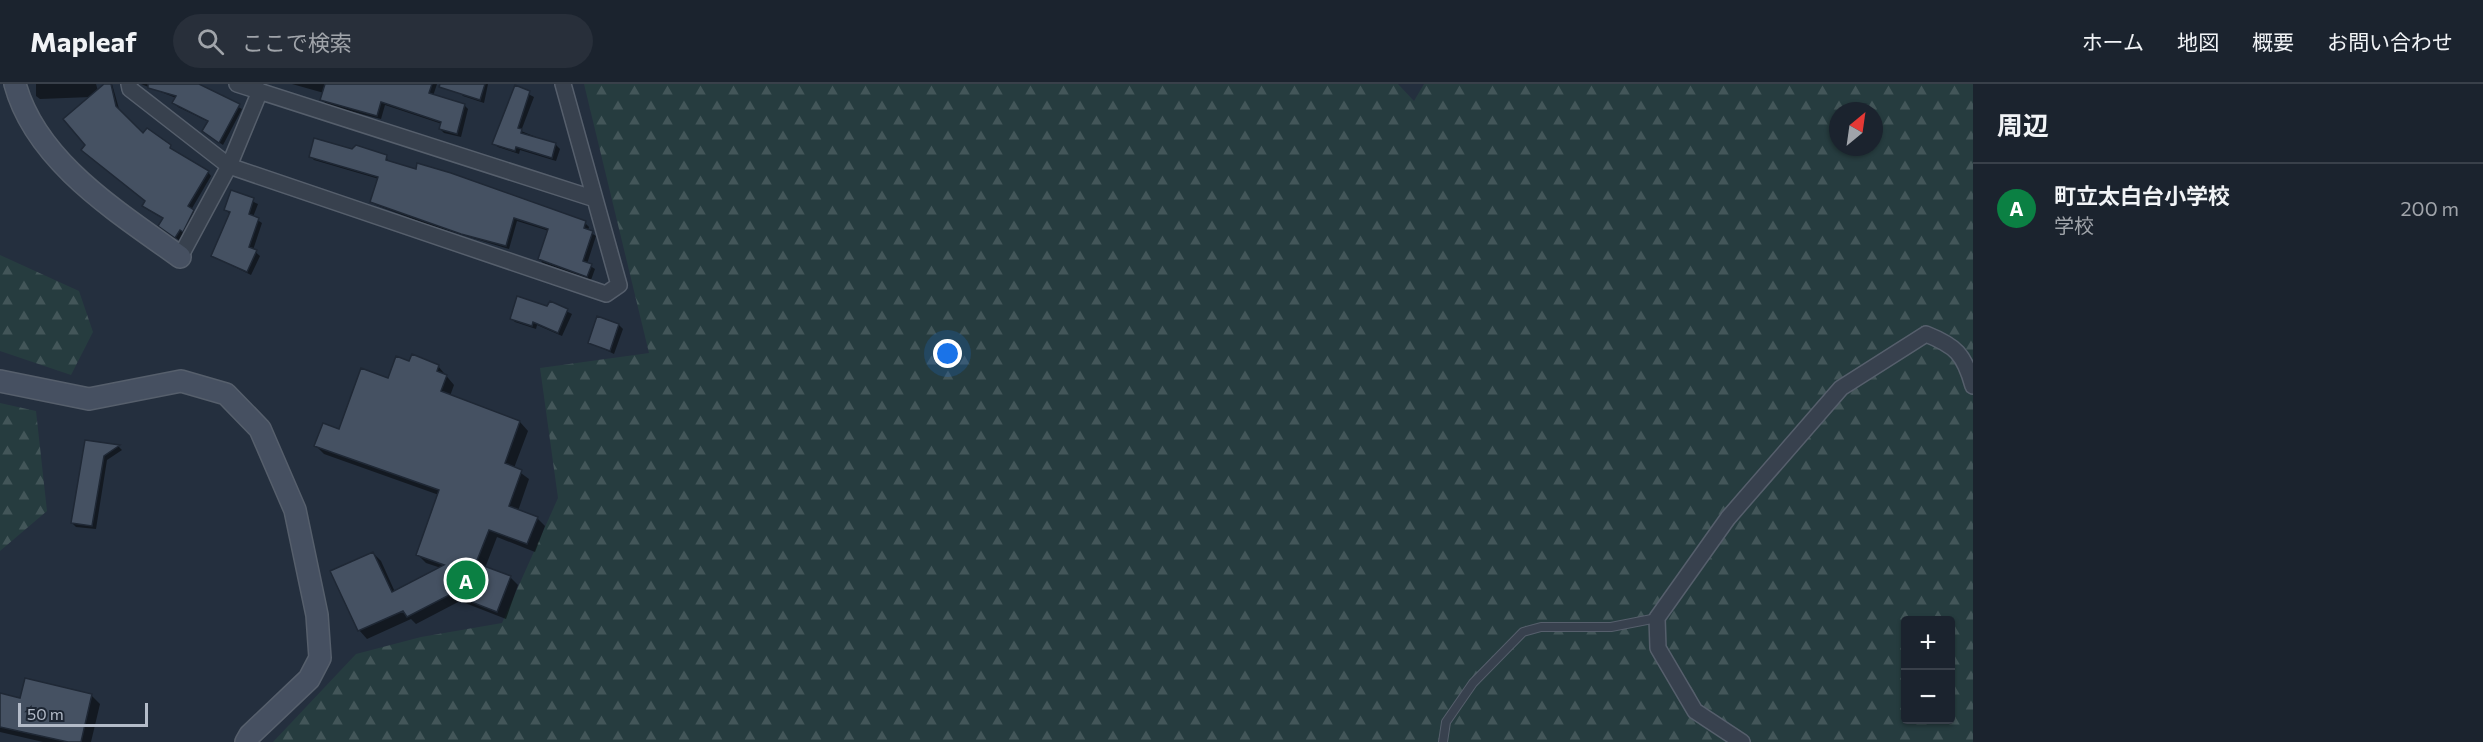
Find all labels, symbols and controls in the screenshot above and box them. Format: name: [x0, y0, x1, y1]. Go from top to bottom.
search box: [173, 14, 593, 68]
text: Mapleaf: [30, 24, 137, 58]
icon: search: [194, 25, 227, 58]
text: ここで検索: [242, 29, 352, 56]
text: ホーム: [2082, 29, 2144, 54]
text: 地図: [2177, 29, 2219, 54]
text: 概要: [2252, 29, 2294, 54]
text: お問い合わせ: [2327, 29, 2453, 54]
north arrow: [1829, 102, 1883, 156]
text: 周辺: [1997, 109, 2049, 140]
text: 町立太白台小学校: [2054, 182, 2230, 209]
text: A: [2009, 196, 2024, 220]
text: 200 m: [2401, 196, 2459, 220]
text: 学校: [2054, 213, 2094, 237]
your location: [933, 339, 962, 368]
pin: A: [446, 558, 486, 602]
map controls: [1901, 616, 1955, 724]
button: +: [1901, 616, 1955, 670]
button: −: [1901, 670, 1955, 724]
scale bar: [18, 700, 148, 728]
text: 50 m: [27, 704, 64, 723]

